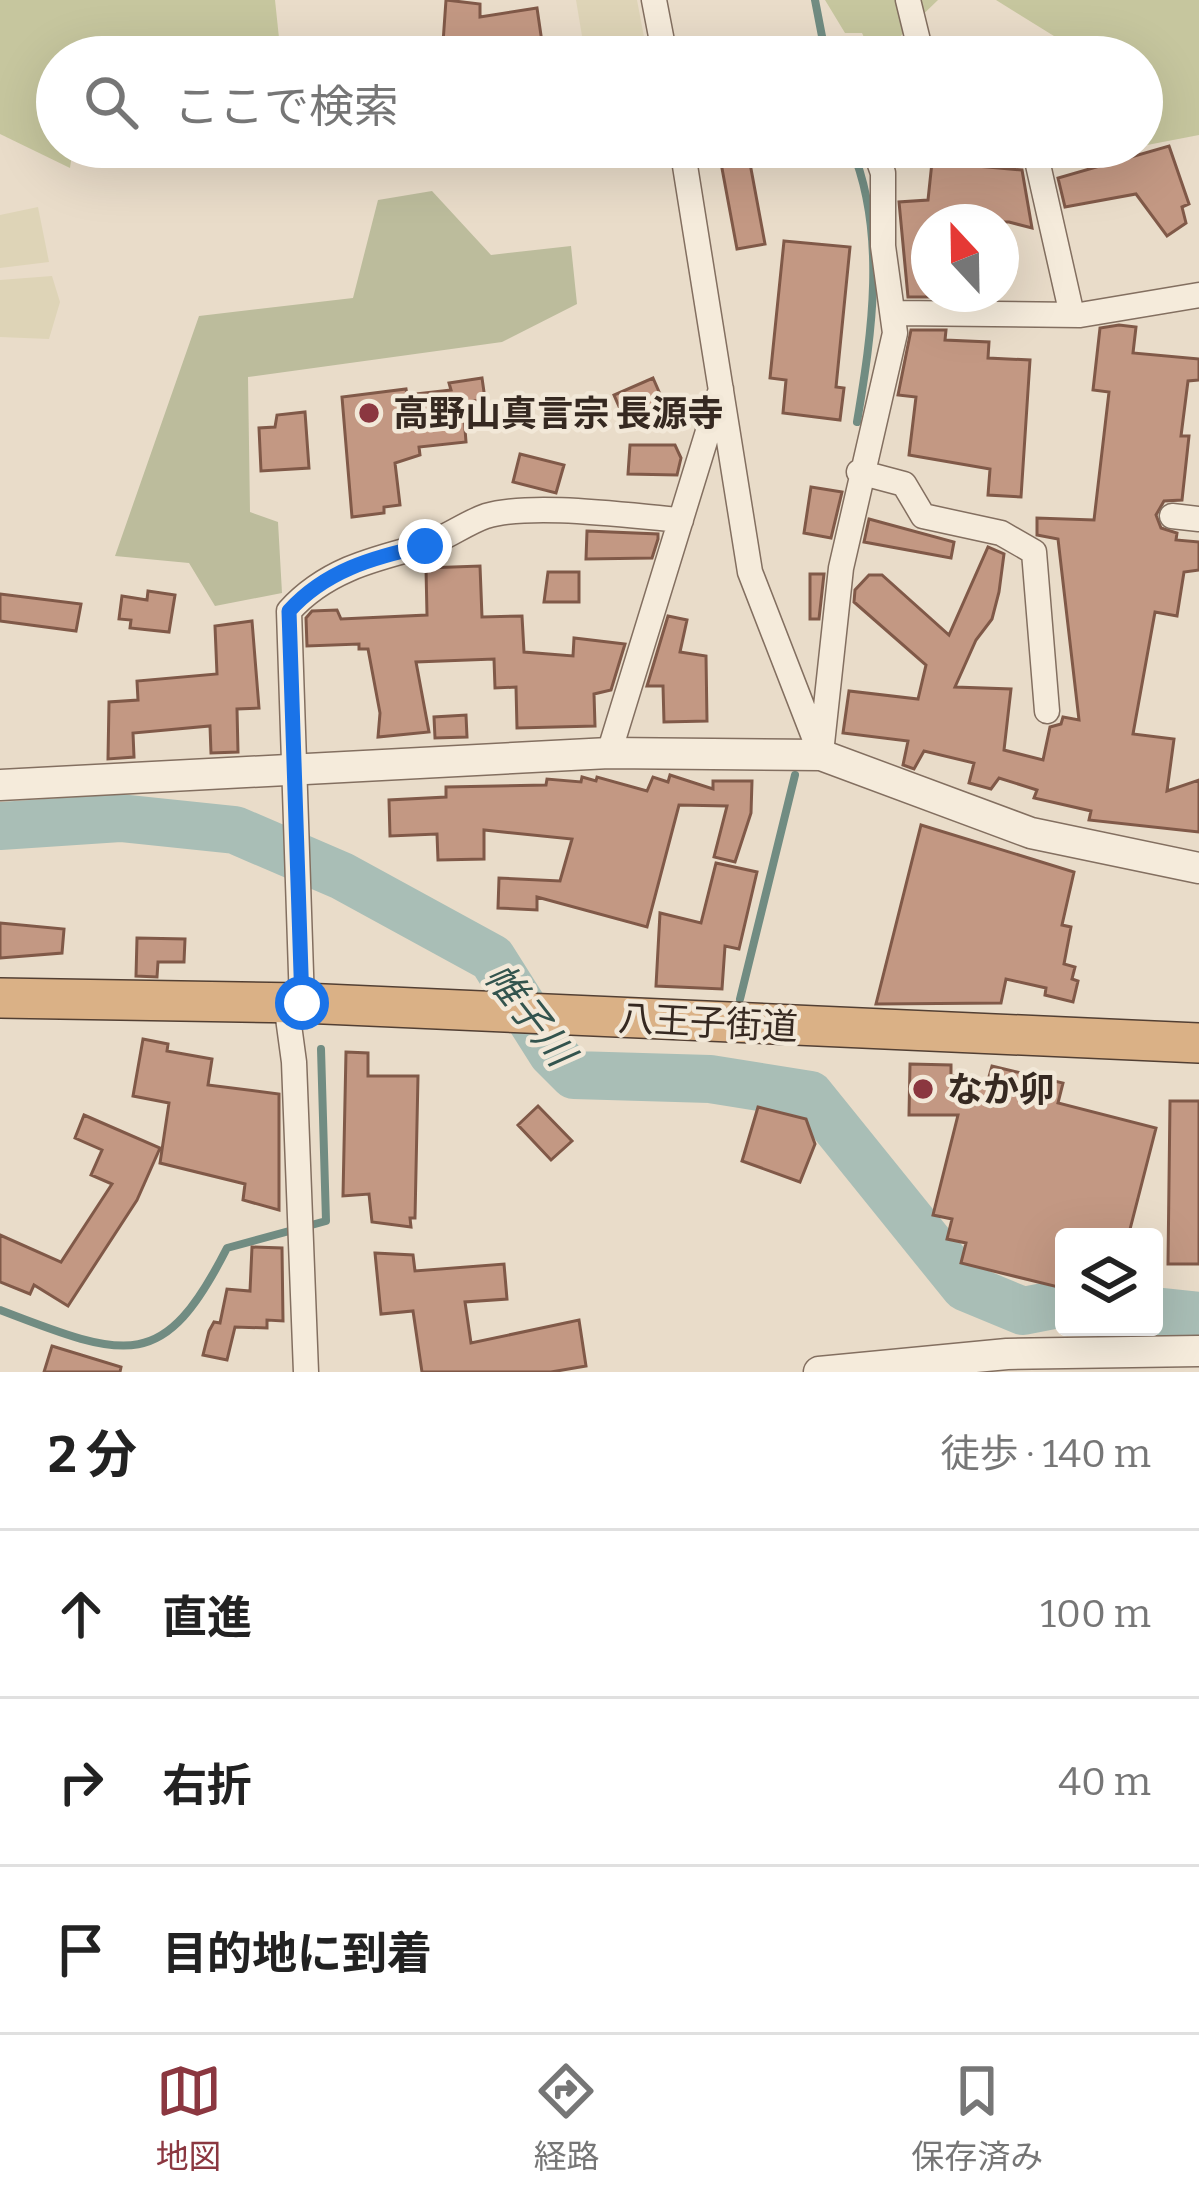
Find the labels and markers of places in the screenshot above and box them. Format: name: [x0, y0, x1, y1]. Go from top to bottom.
place label: 高野山真言宗 長源寺: [393, 392, 723, 436]
marker: 高野山真言宗 長源寺: [356, 400, 382, 426]
place label: なか卯: [947, 1068, 1055, 1112]
marker: なか卯: [910, 1076, 936, 1102]

